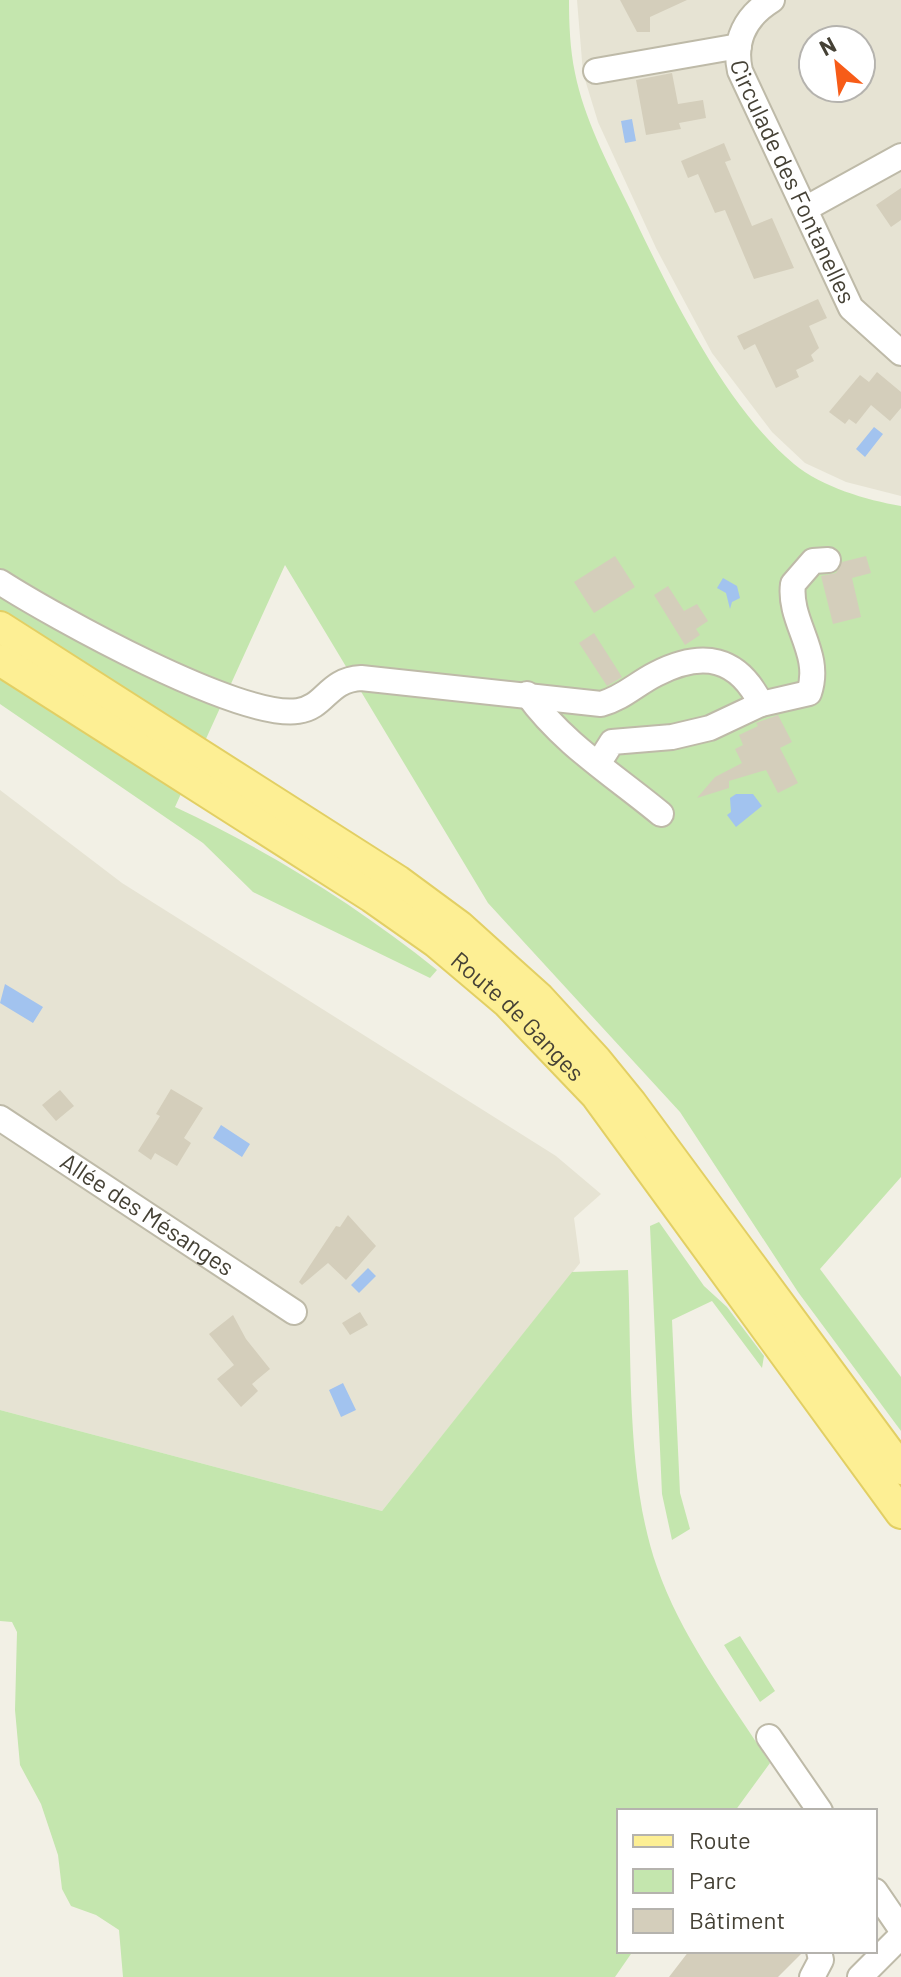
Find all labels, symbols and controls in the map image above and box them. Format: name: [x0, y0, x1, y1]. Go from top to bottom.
north arrow: [797, 24, 877, 104]
text: N: [815, 31, 840, 60]
street label: Circulade des Fontanelles: [725, 58, 863, 308]
street label: Route de Ganges: [446, 945, 591, 1087]
street label: Allée des Mésanges: [56, 1146, 240, 1281]
legend: [617, 1809, 877, 1953]
text: Route: [689, 1825, 751, 1854]
text: Parc: [689, 1865, 737, 1894]
text: Bâtiment: [689, 1905, 785, 1934]

